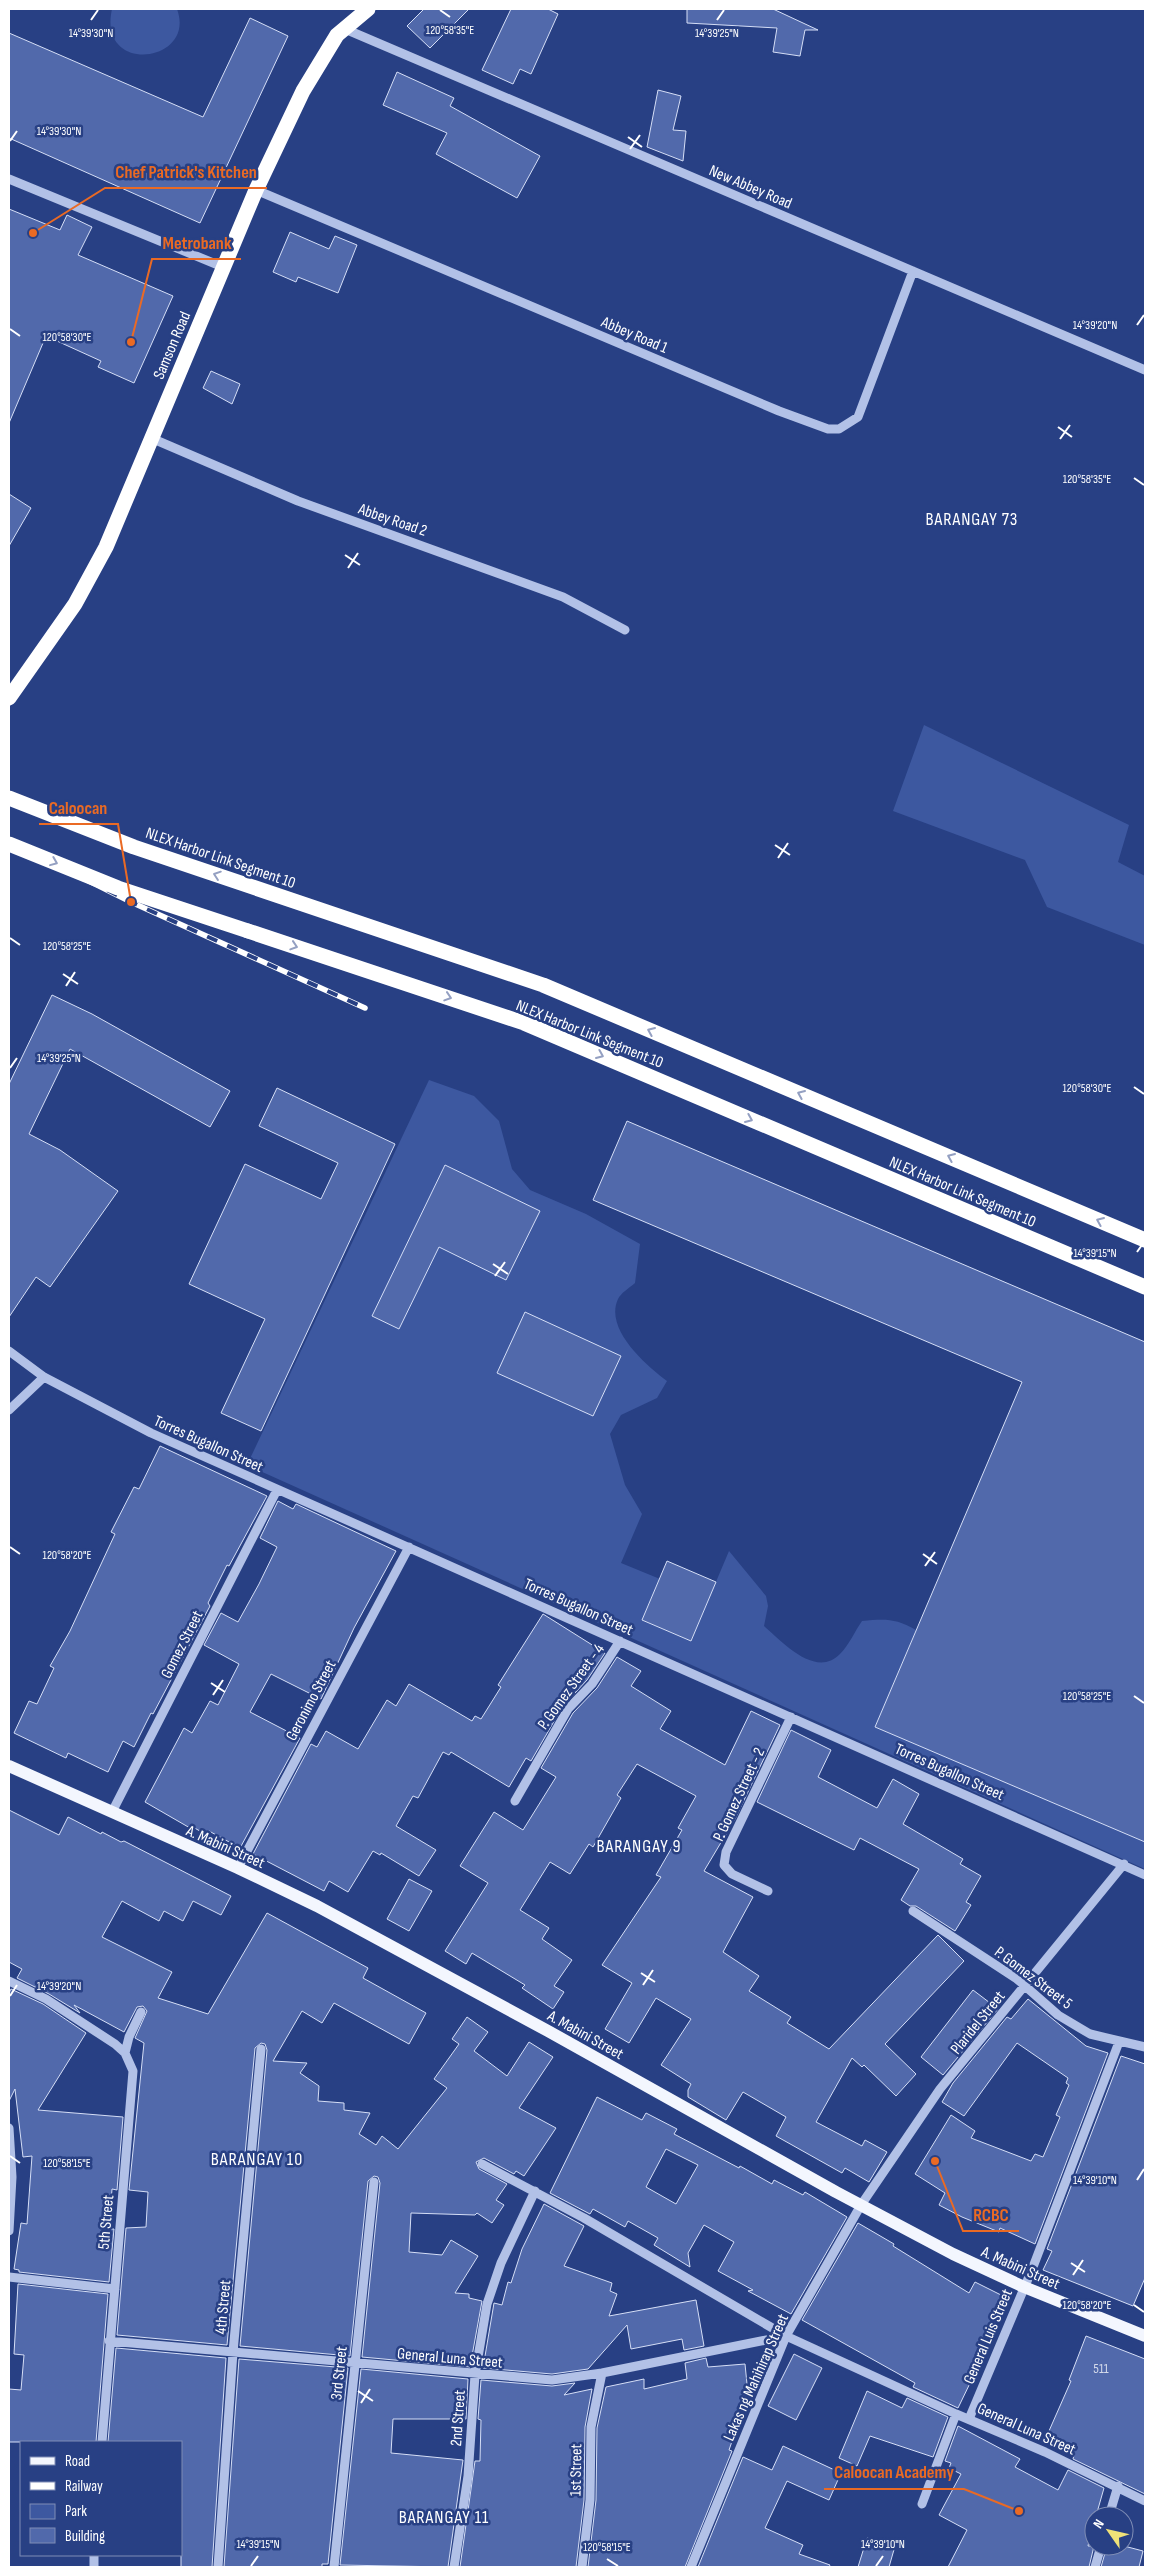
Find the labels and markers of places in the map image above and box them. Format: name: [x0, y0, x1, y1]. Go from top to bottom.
callout: Chef Patrick's Kitchen: [105, 155, 267, 188]
callout: Metrobank: [152, 226, 241, 259]
callout: Caloocan: [39, 791, 118, 824]
callout: RCBC: [963, 2198, 1019, 2231]
callout: Caloocan Academy: [824, 2456, 964, 2489]

